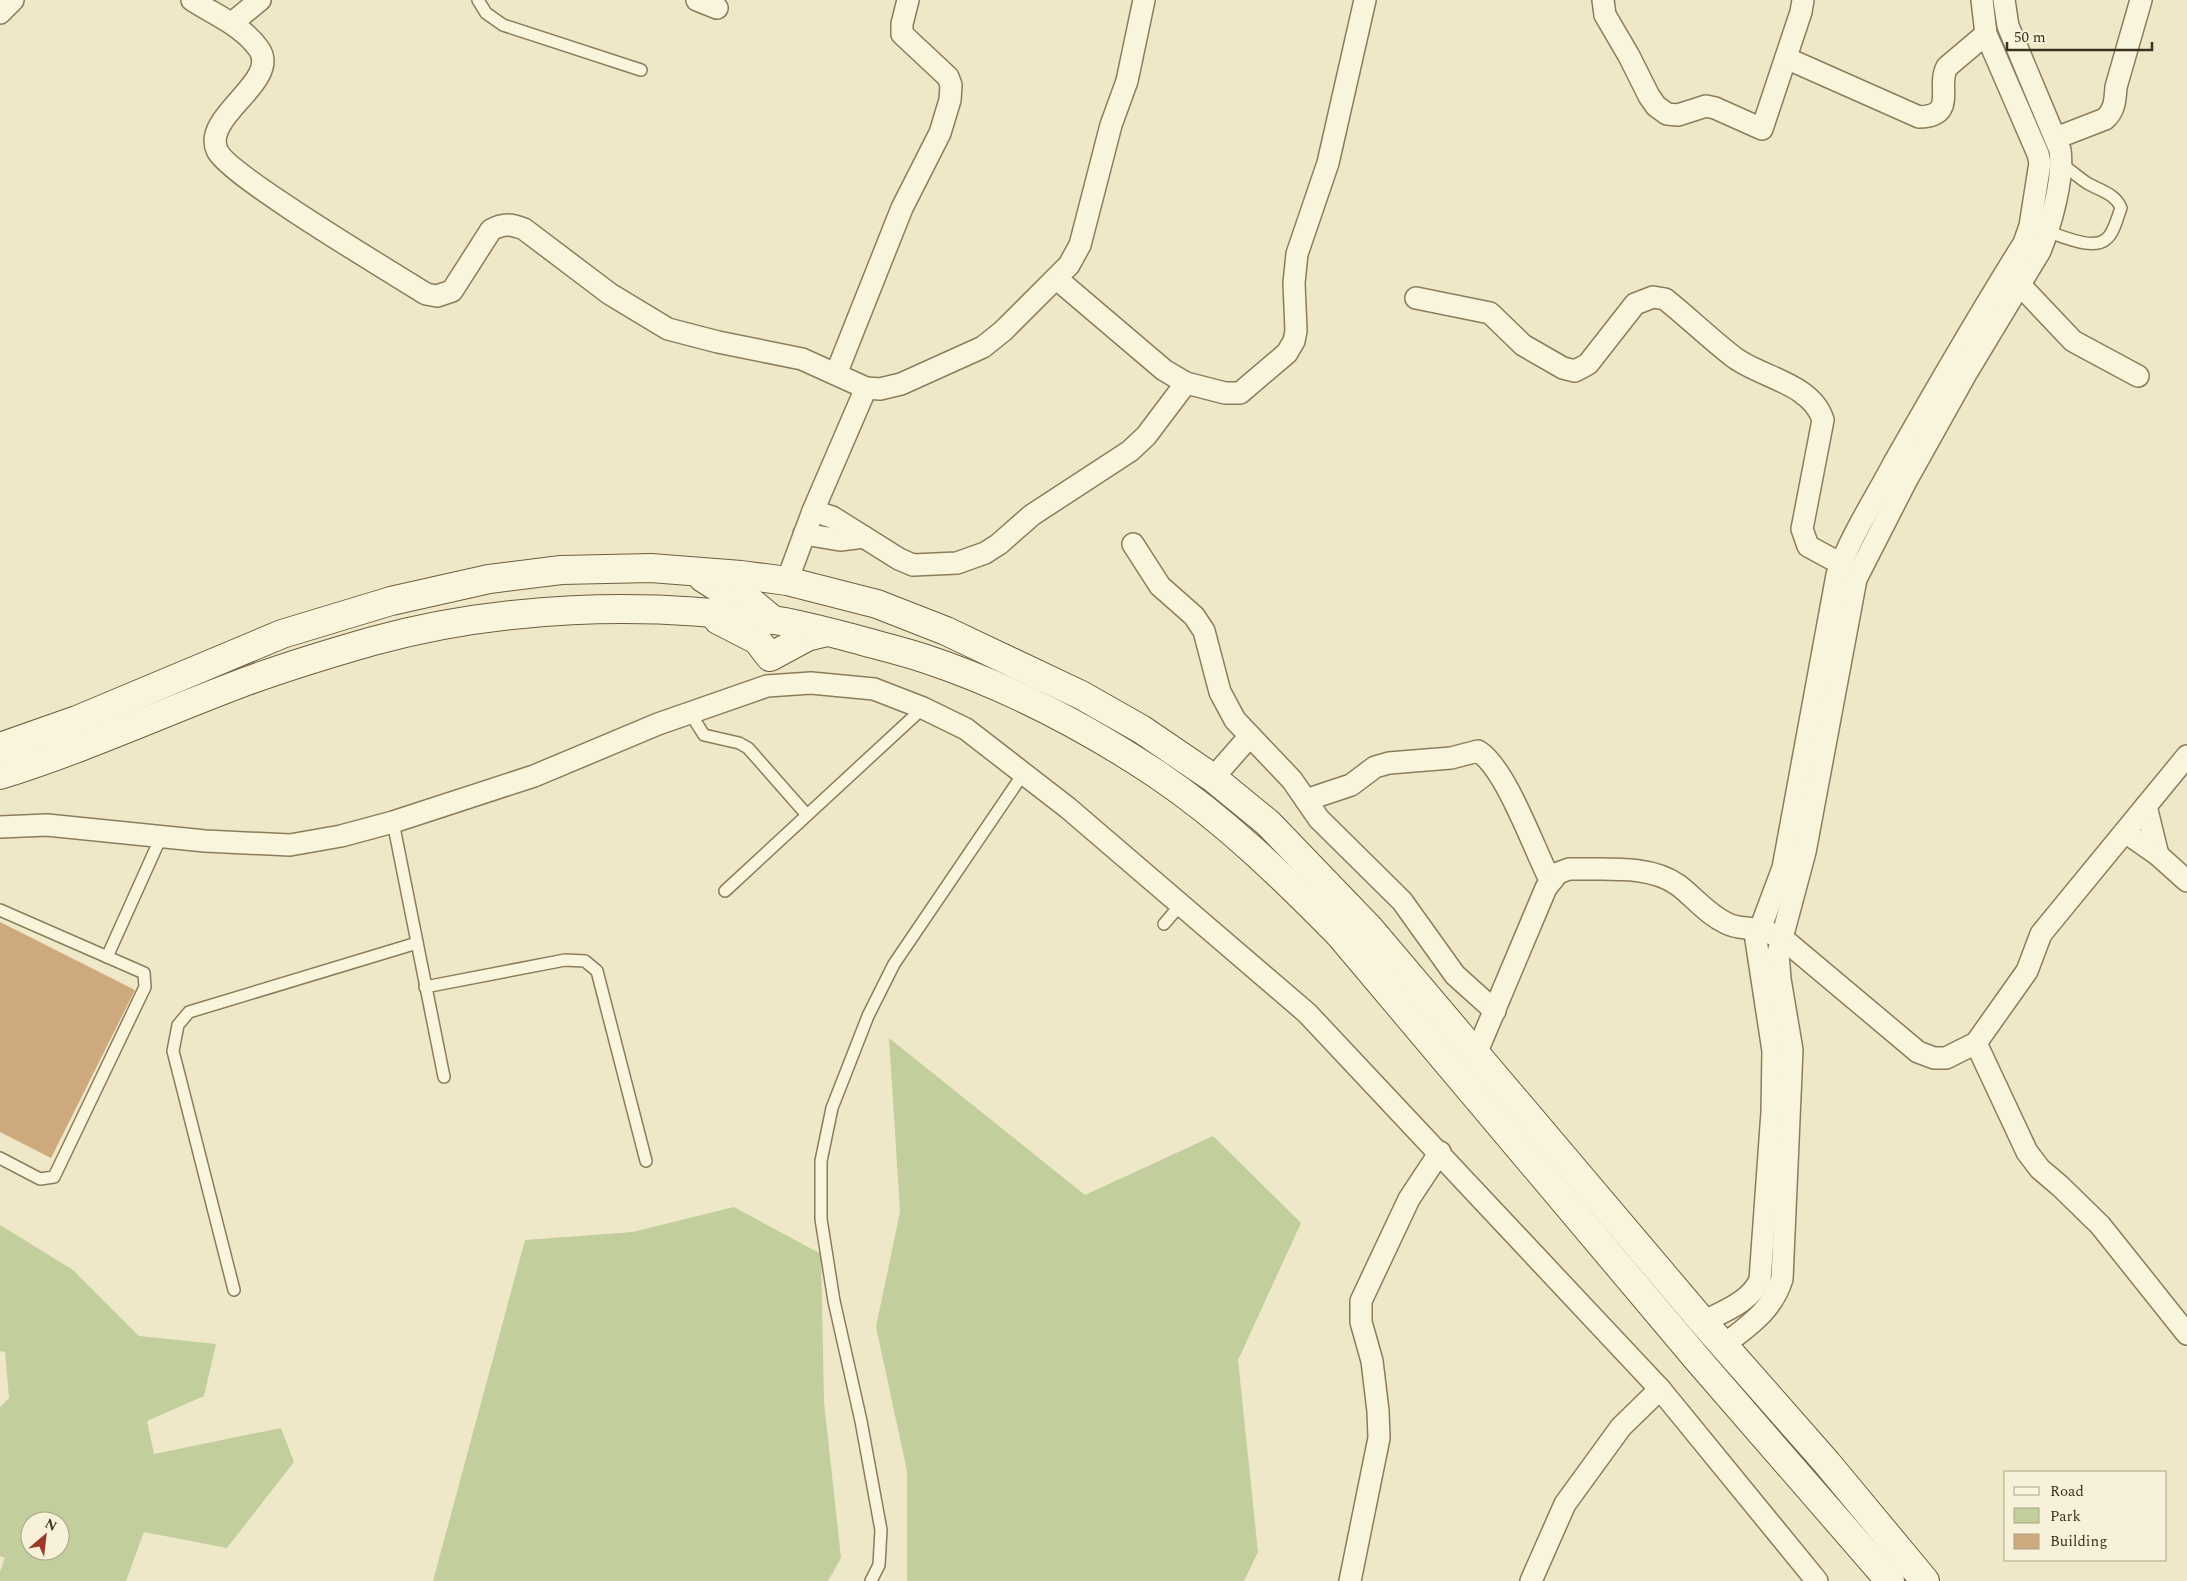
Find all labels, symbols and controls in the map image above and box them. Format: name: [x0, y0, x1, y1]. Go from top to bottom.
scale bar: [2007, 20, 2152, 52]
text: 50 m: [2014, 26, 2046, 49]
legend: [2004, 1471, 2167, 1561]
text: Road: [2050, 1480, 2084, 1503]
text: Park: [2050, 1505, 2081, 1528]
north arrow: [20, 1511, 70, 1561]
text: N: [41, 1513, 61, 1537]
text: Building: [2050, 1530, 2107, 1553]

